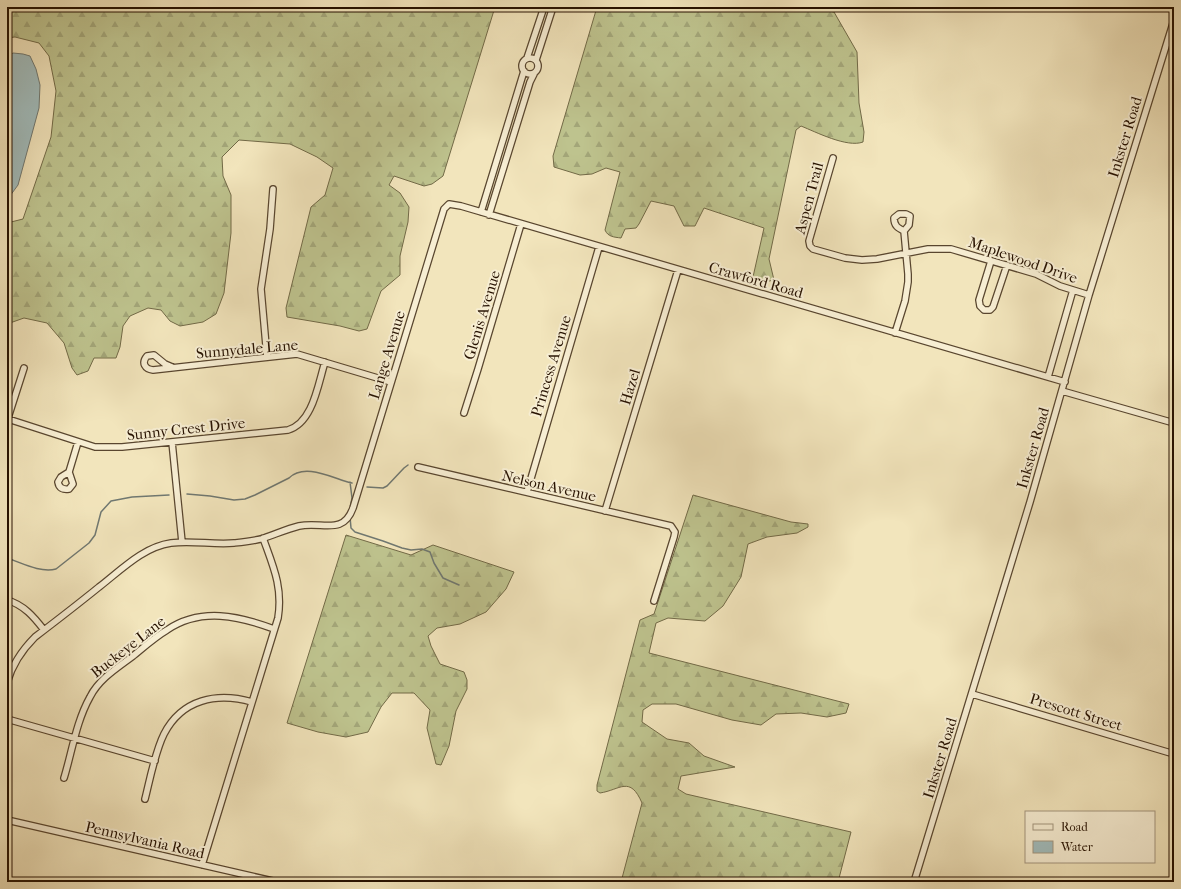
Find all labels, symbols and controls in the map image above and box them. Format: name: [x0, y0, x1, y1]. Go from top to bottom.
street label: Inkster Road: [1104, 94, 1146, 180]
street label: Aspen Trail: [791, 160, 827, 237]
street label: Maplewood Drive: [966, 233, 1080, 287]
street label: Crawford Road: [707, 258, 806, 302]
street label: Glenis Avenue: [460, 268, 504, 362]
street label: Lange Avenue: [365, 308, 409, 402]
street label: Princess Avenue: [527, 313, 575, 419]
street label: Sunnydale Lane: [195, 336, 299, 362]
street label: Hazel: [616, 367, 644, 407]
street label: Inkster Road: [1013, 405, 1053, 491]
street label: Sunny Crest Drive: [126, 414, 247, 444]
street label: Nelson Avenue: [500, 466, 598, 506]
street label: Buckeye Lane: [87, 612, 169, 682]
street label: Prescott Street: [1027, 689, 1125, 735]
street label: Inkster Road: [919, 715, 961, 801]
legend: [1025, 811, 1155, 863]
street label: Pennsylvania Road: [84, 818, 207, 863]
text: Road: [1061, 820, 1088, 834]
text: Water: [1060, 840, 1094, 854]

